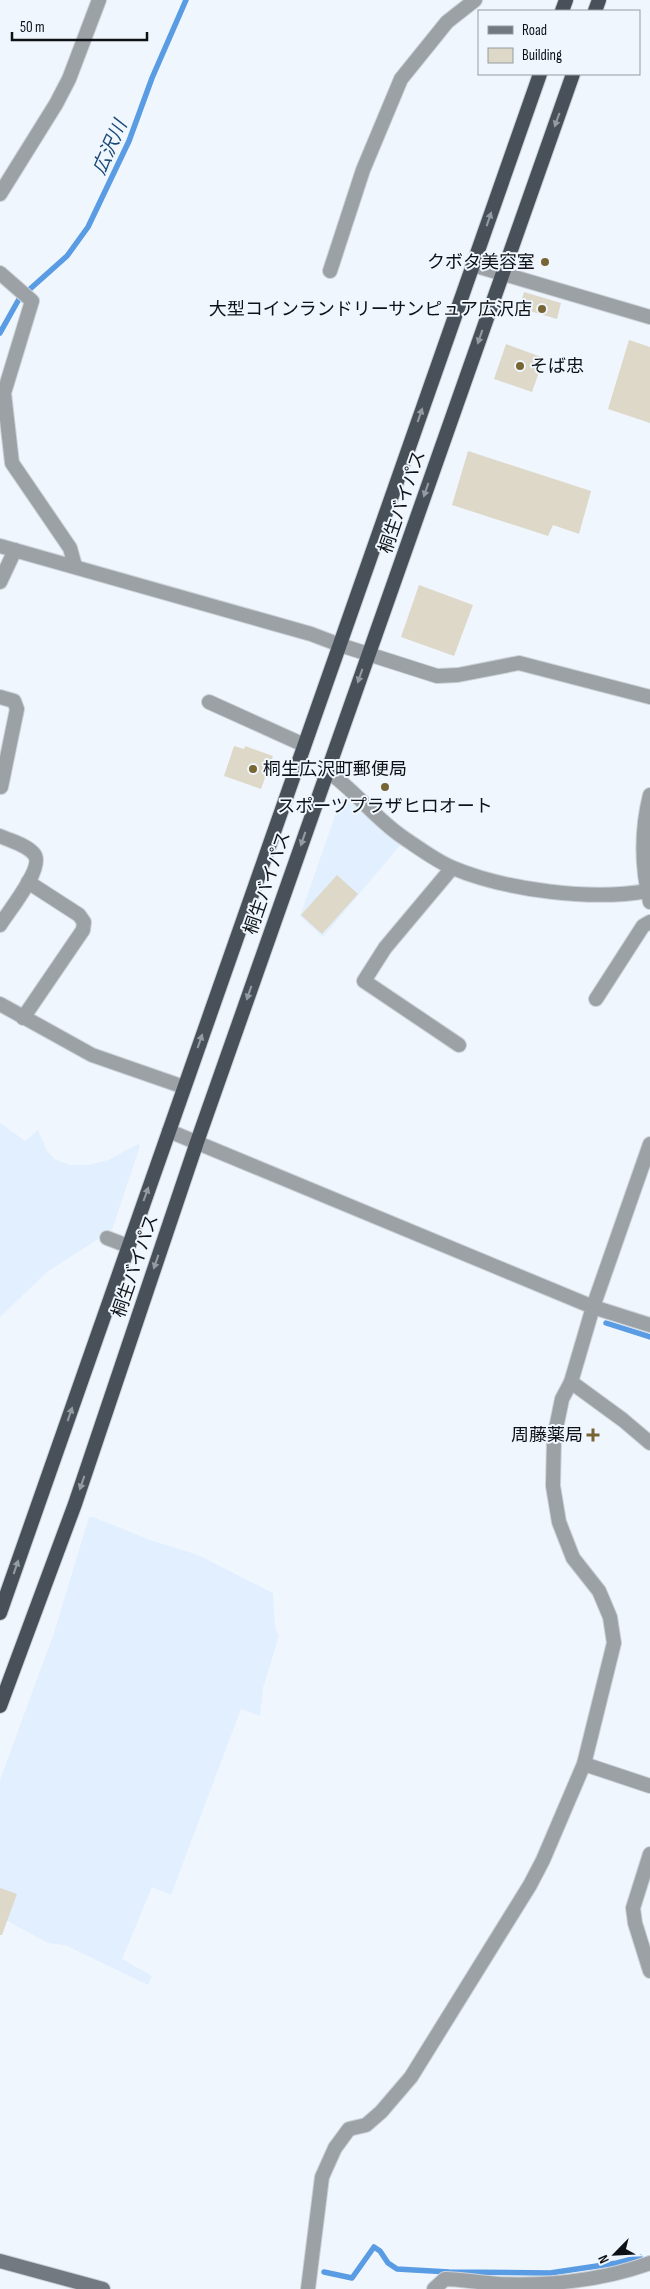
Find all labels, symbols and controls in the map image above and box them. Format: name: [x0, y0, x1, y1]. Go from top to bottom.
scale bar: [12, 10, 148, 42]
legend: [478, 10, 640, 75]
text: 50 m: [20, 18, 45, 37]
text: Road: [522, 21, 547, 40]
text: Building: [522, 46, 562, 65]
one-way arrow: [553, 112, 560, 127]
water label: 広沢川: [88, 115, 133, 178]
one-way arrow: [486, 212, 493, 227]
place label: クボタ美容室: [427, 252, 535, 273]
marker: クボタ美容室: [539, 256, 551, 268]
place label: 大型コインランドリーサンピュア広沢店: [209, 299, 532, 320]
marker: 大型コインランドリーサンピュア広沢店: [536, 303, 548, 315]
one-way arrow: [476, 330, 484, 345]
place label: そば忠: [530, 356, 584, 377]
marker: そば忠: [514, 360, 526, 372]
one-way arrow: [417, 408, 424, 423]
street label: 桐生バイパス: [375, 448, 430, 556]
one-way arrow: [422, 483, 430, 498]
one-way arrow: [356, 669, 364, 684]
place label: 桐生広沢町郵便局: [263, 759, 407, 780]
marker: 桐生広沢町郵便局: [247, 763, 259, 775]
marker: スポーツプラザヒロオート: [379, 781, 391, 793]
place label: スポーツプラザヒロオート: [277, 796, 493, 817]
street label: 桐生バイパス: [240, 829, 295, 937]
one-way arrow: [299, 832, 306, 847]
one-way arrow: [245, 985, 252, 1000]
one-way arrow: [196, 1033, 204, 1048]
one-way arrow: [143, 1186, 151, 1201]
street label: 桐生バイパス: [108, 1212, 163, 1320]
one-way arrow: [152, 1255, 160, 1270]
one-way arrow: [66, 1406, 74, 1421]
place label: 周藤薬局: [511, 1425, 583, 1446]
marker: 周藤薬局: [587, 1429, 599, 1441]
one-way arrow: [78, 1475, 85, 1490]
one-way arrow: [12, 1559, 20, 1574]
north arrow: [590, 2229, 640, 2279]
text: N: [594, 2252, 613, 2266]

